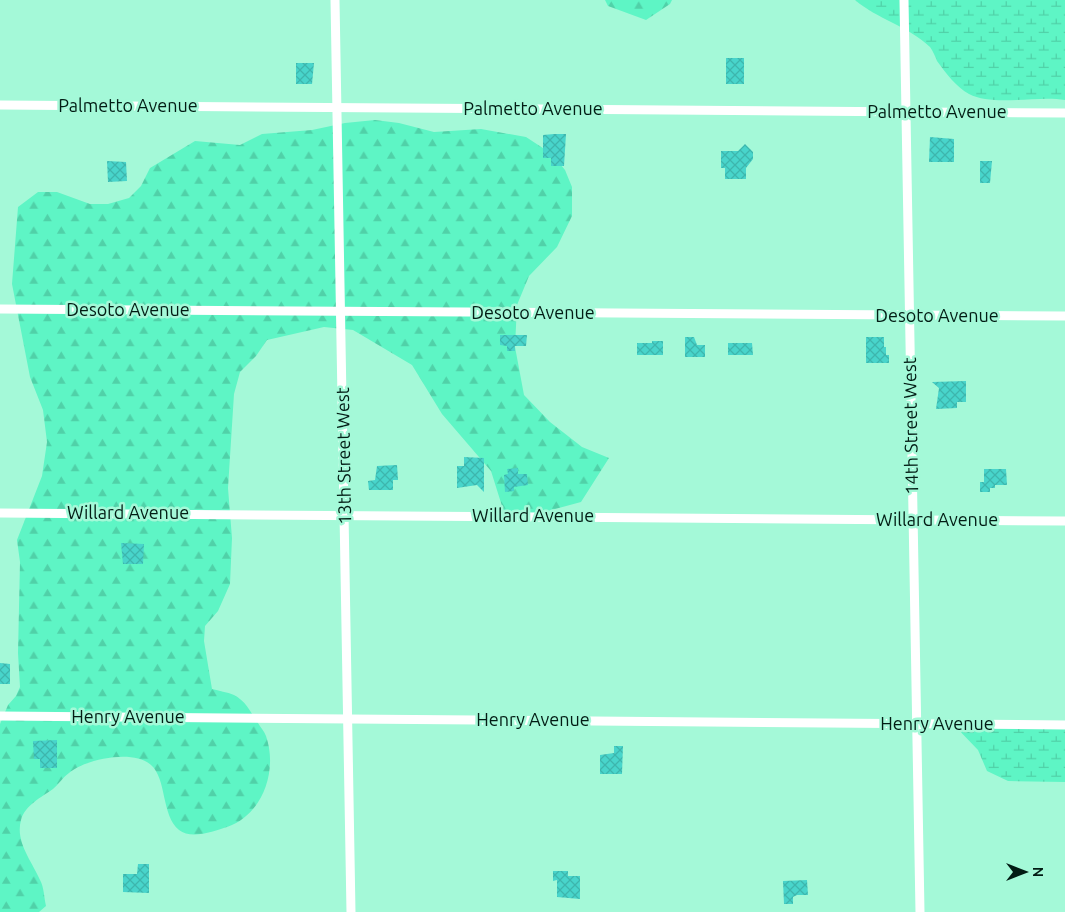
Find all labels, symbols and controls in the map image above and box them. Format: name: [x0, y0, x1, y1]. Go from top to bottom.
street label: Palmetto Avenue: [58, 95, 198, 115]
street label: Palmetto Avenue: [463, 98, 603, 118]
street label: Palmetto Avenue: [867, 101, 1007, 121]
street label: Desoto Avenue: [66, 299, 190, 319]
street label: Desoto Avenue: [471, 302, 595, 322]
street label: Desoto Avenue: [875, 305, 999, 325]
street label: 14th Street West: [899, 357, 921, 495]
street label: 13th Street West: [332, 387, 354, 525]
street label: Willard Avenue: [67, 502, 189, 522]
street label: Willard Avenue: [472, 505, 594, 525]
street label: Willard Avenue: [876, 509, 998, 529]
street label: Henry Avenue: [71, 706, 185, 726]
street label: Henry Avenue: [476, 709, 590, 729]
street label: Henry Avenue: [880, 713, 994, 733]
north arrow: [1000, 847, 1050, 897]
text: N: [1030, 867, 1046, 877]

